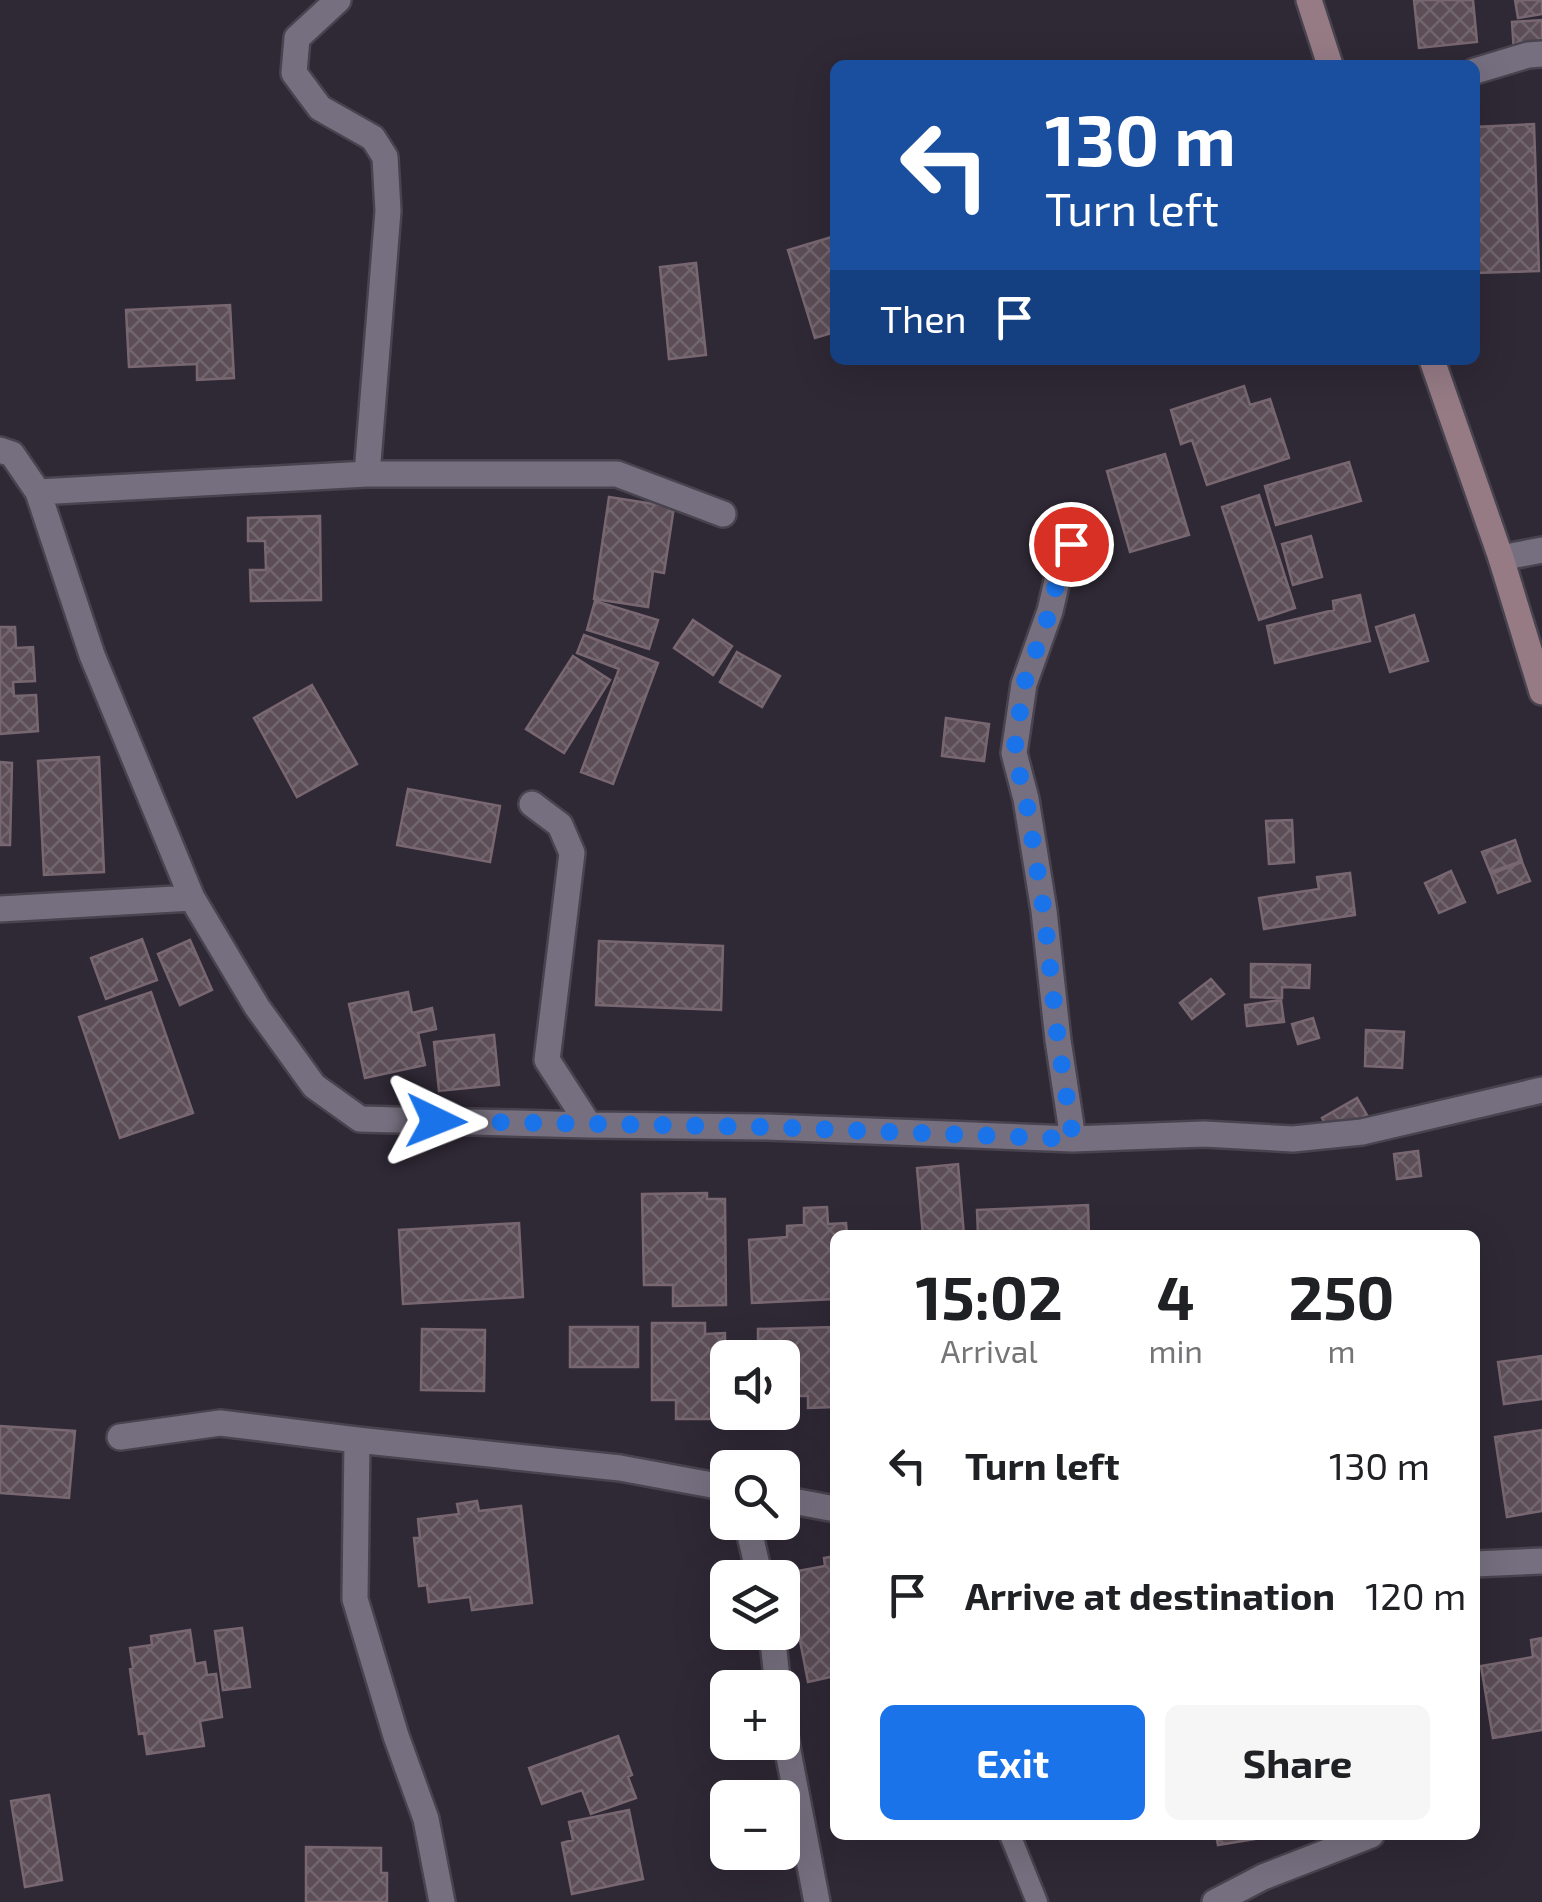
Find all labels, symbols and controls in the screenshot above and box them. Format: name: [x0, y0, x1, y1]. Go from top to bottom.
text: 130 m: [1045, 96, 1236, 180]
icon: left: [880, 100, 1010, 230]
text: Turn left: [1045, 181, 1219, 235]
icon: arrive: [987, 290, 1042, 345]
text: Then: [880, 295, 967, 341]
pin: [1029, 502, 1114, 587]
icon: arrive: [1044, 517, 1099, 572]
position arrow: [384, 1069, 488, 1173]
text: 15:02: [916, 1260, 1063, 1332]
text: 4: [1157, 1260, 1195, 1332]
text: 250: [1289, 1260, 1394, 1332]
text: Arrival: [940, 1331, 1038, 1369]
text: min: [1148, 1331, 1203, 1369]
text: m: [1327, 1331, 1355, 1369]
map controls: [710, 1340, 800, 1870]
button: sound: [710, 1340, 800, 1430]
icon: left: [880, 1438, 935, 1493]
text: Turn left: [965, 1442, 1120, 1488]
text: 130 m: [1329, 1442, 1430, 1488]
button: search: [710, 1450, 800, 1540]
button: layers: [710, 1560, 800, 1650]
icon: arrive: [880, 1568, 935, 1623]
text: Arrive at destination: [965, 1572, 1335, 1618]
text: 120 m: [1365, 1572, 1466, 1618]
button: +: [710, 1670, 800, 1760]
button: Exit: [880, 1705, 1145, 1820]
button: Share: [1165, 1705, 1430, 1820]
button: −: [710, 1780, 800, 1870]

